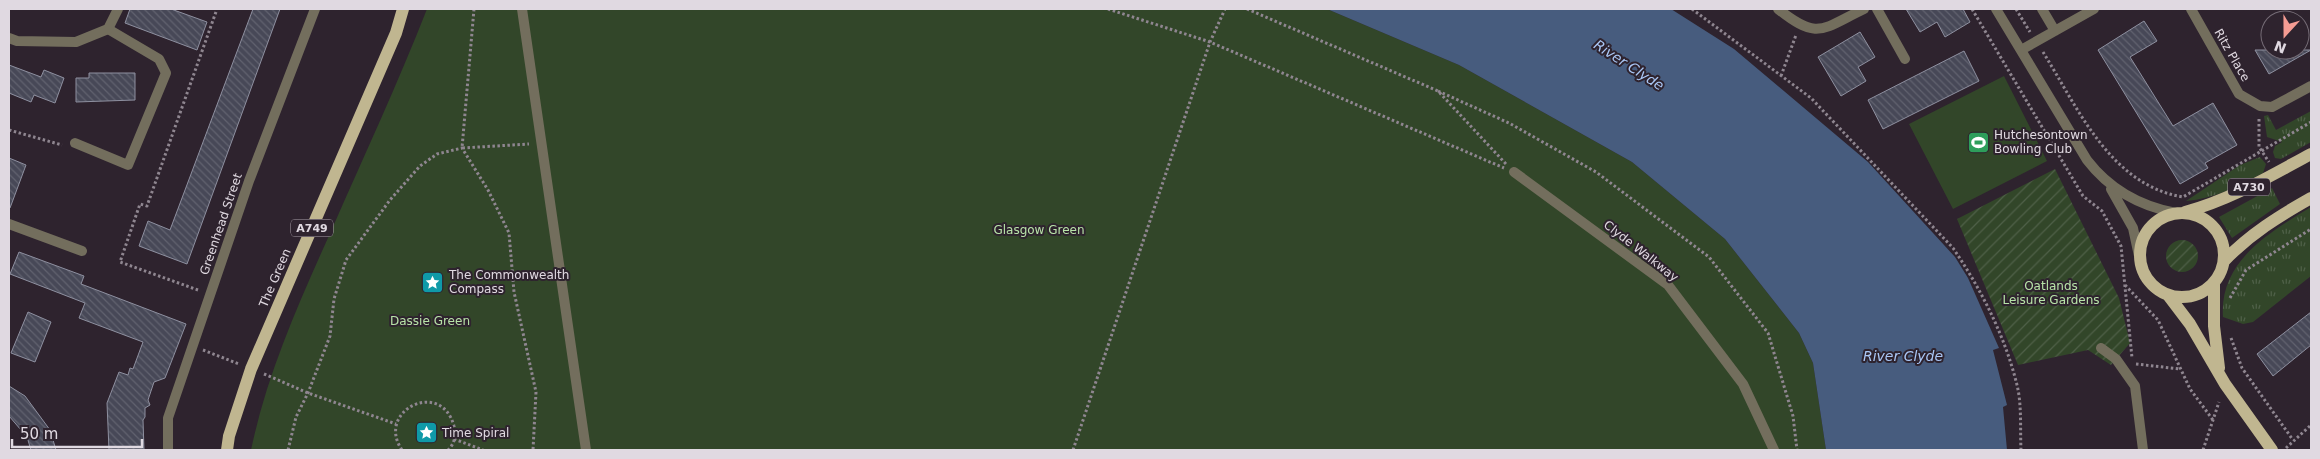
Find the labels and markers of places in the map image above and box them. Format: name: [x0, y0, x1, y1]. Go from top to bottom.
place label: Hutchesontown Bowling Club: [1994, 128, 2088, 156]
sports icon: Hutchesontown Bowling Club: [1966, 130, 1990, 154]
place label: The Commonwealth Compass: [448, 268, 569, 296]
place icon: The Commonwealth Compass: [421, 270, 445, 294]
place icon: Time Spiral: [414, 421, 438, 445]
place label: Time Spiral: [441, 426, 509, 440]

